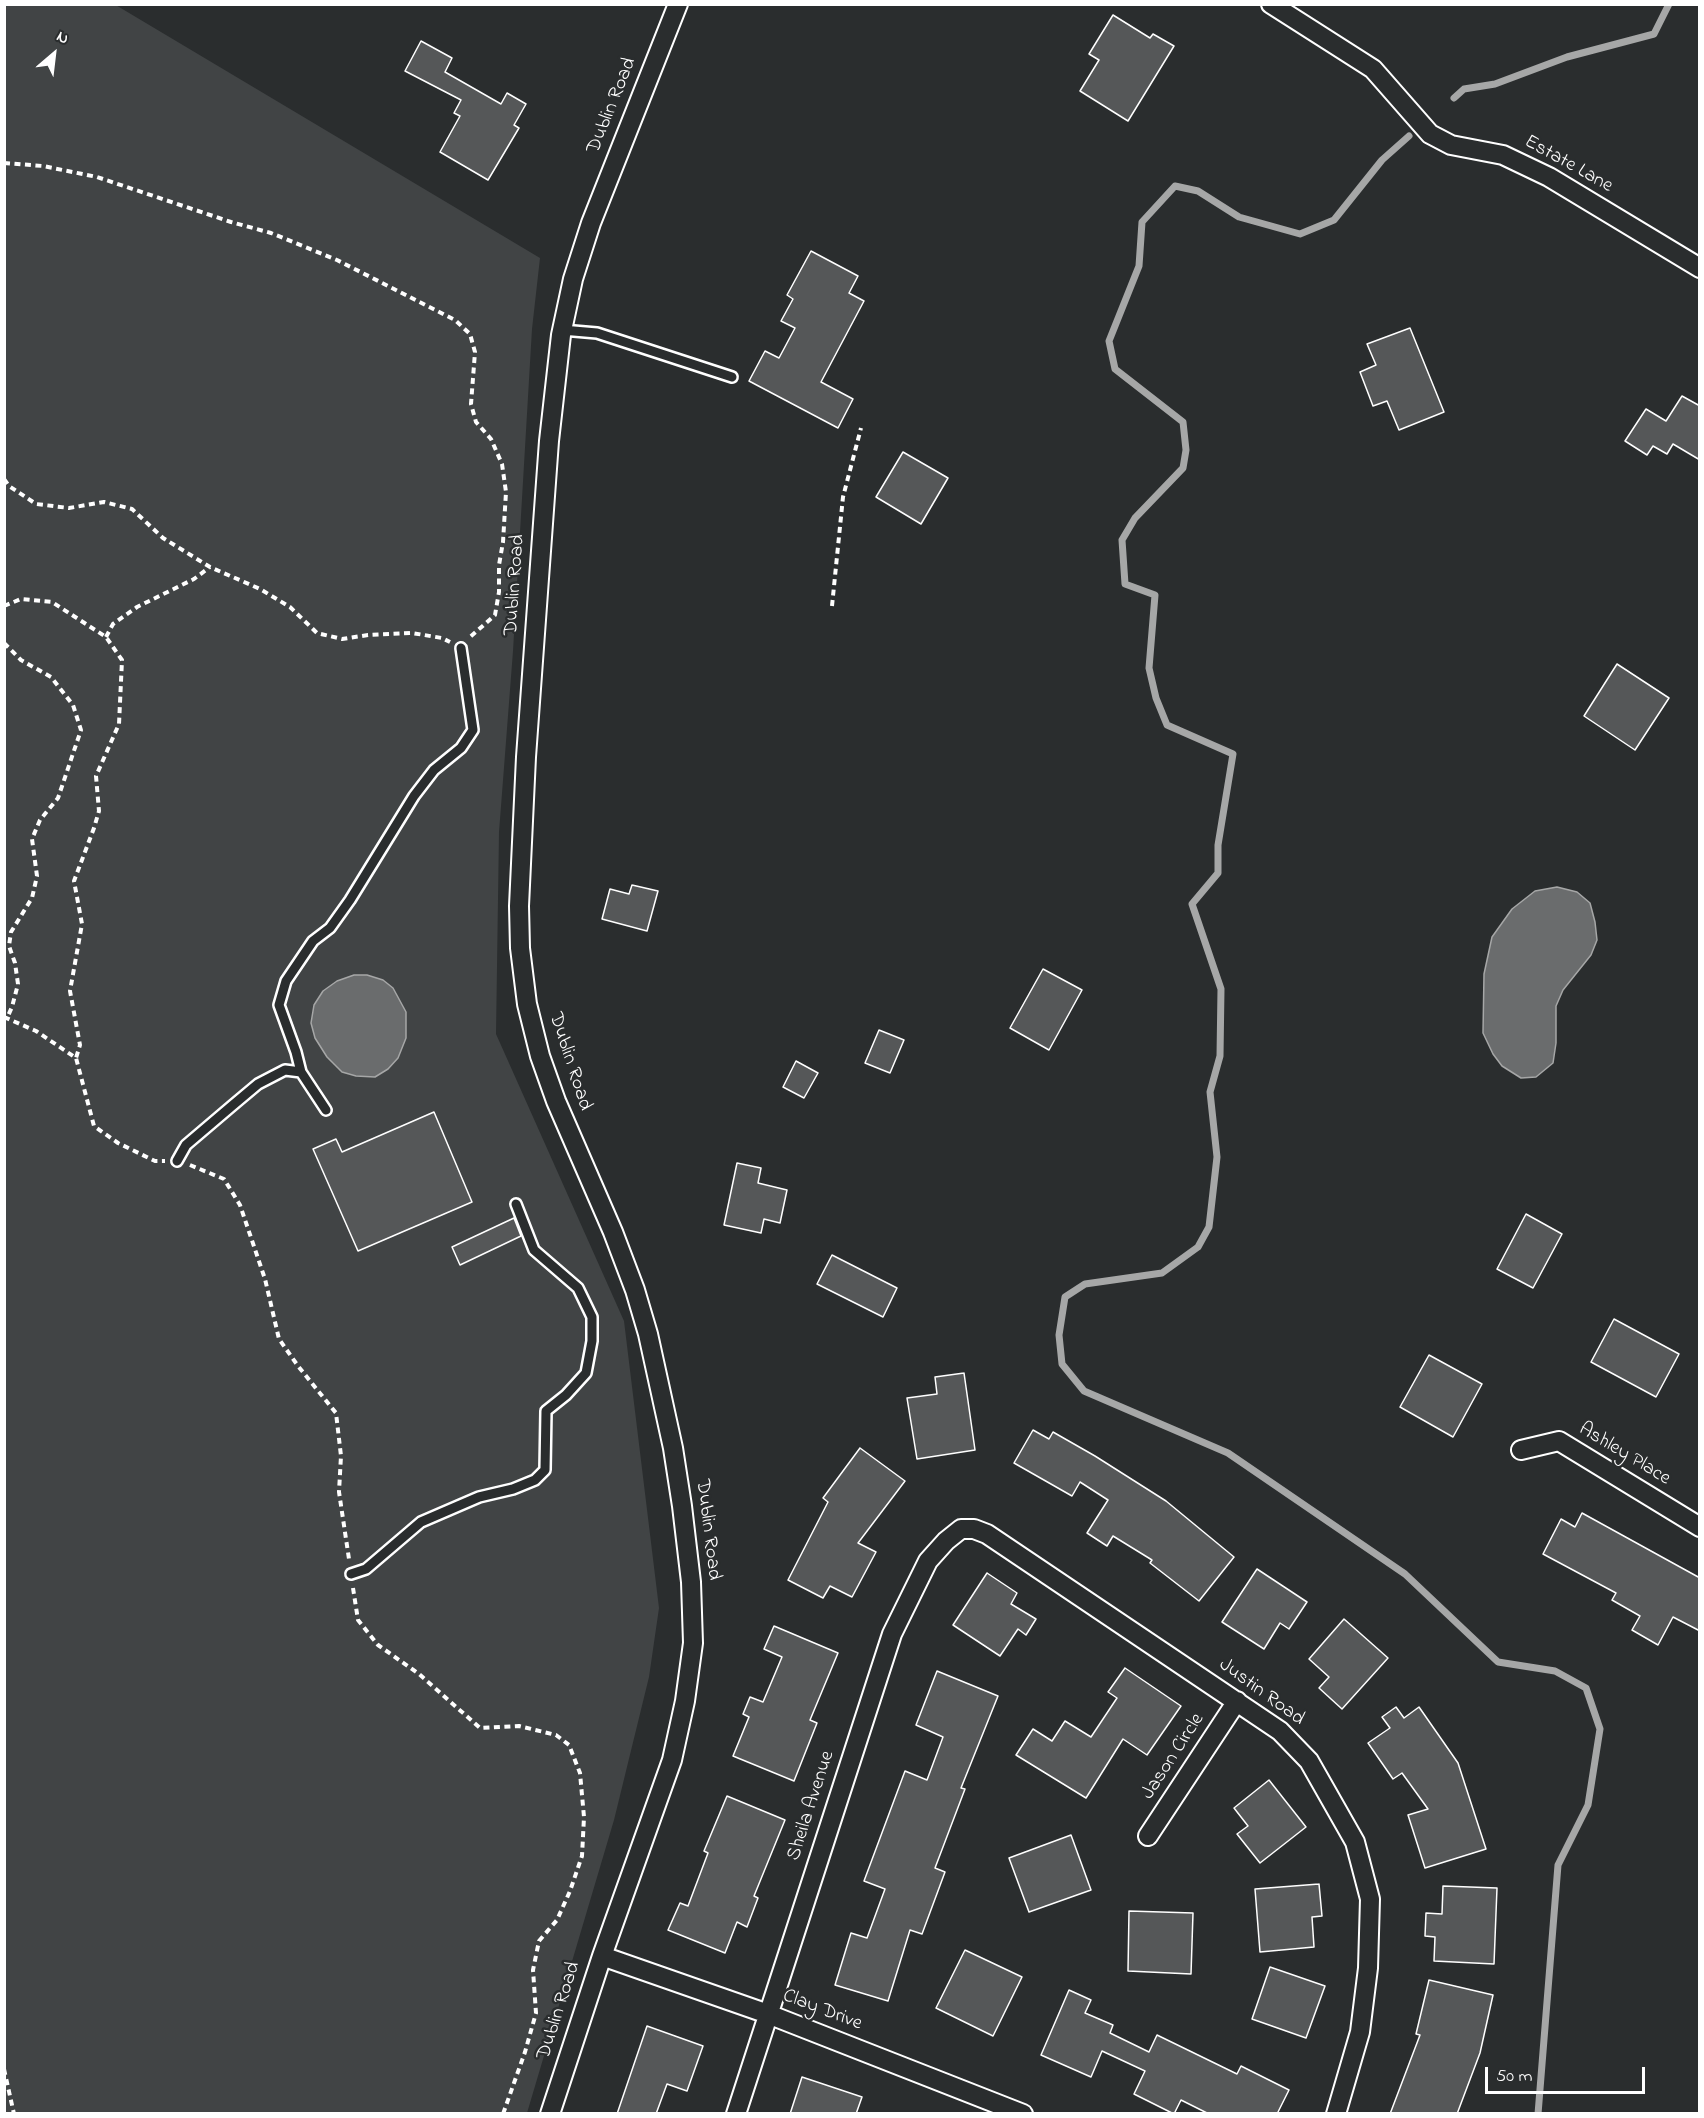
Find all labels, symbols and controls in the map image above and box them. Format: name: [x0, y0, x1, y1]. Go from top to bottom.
north arrow: [24, 24, 84, 84]
text: N: [52, 25, 73, 51]
street label: Dublin Road: [583, 55, 643, 157]
street label: Estate Lane: [1520, 131, 1616, 199]
street label: Dublin Road: [500, 534, 532, 636]
street label: Dublin Road: [542, 1010, 596, 1114]
street label: Ashley Place: [1574, 1418, 1674, 1492]
street label: Dublin Road: [689, 1478, 725, 1582]
street label: Justin Road: [1213, 1654, 1309, 1732]
street label: Jason Circle: [1137, 1709, 1211, 1805]
street label: Sheila Avenue: [783, 1748, 841, 1864]
street label: Dublin Road: [533, 1959, 587, 2063]
street label: Clay Drive: [779, 1985, 865, 2037]
scale bar: [1488, 2055, 1648, 2093]
text: 50 m: [1496, 2064, 1533, 2090]

